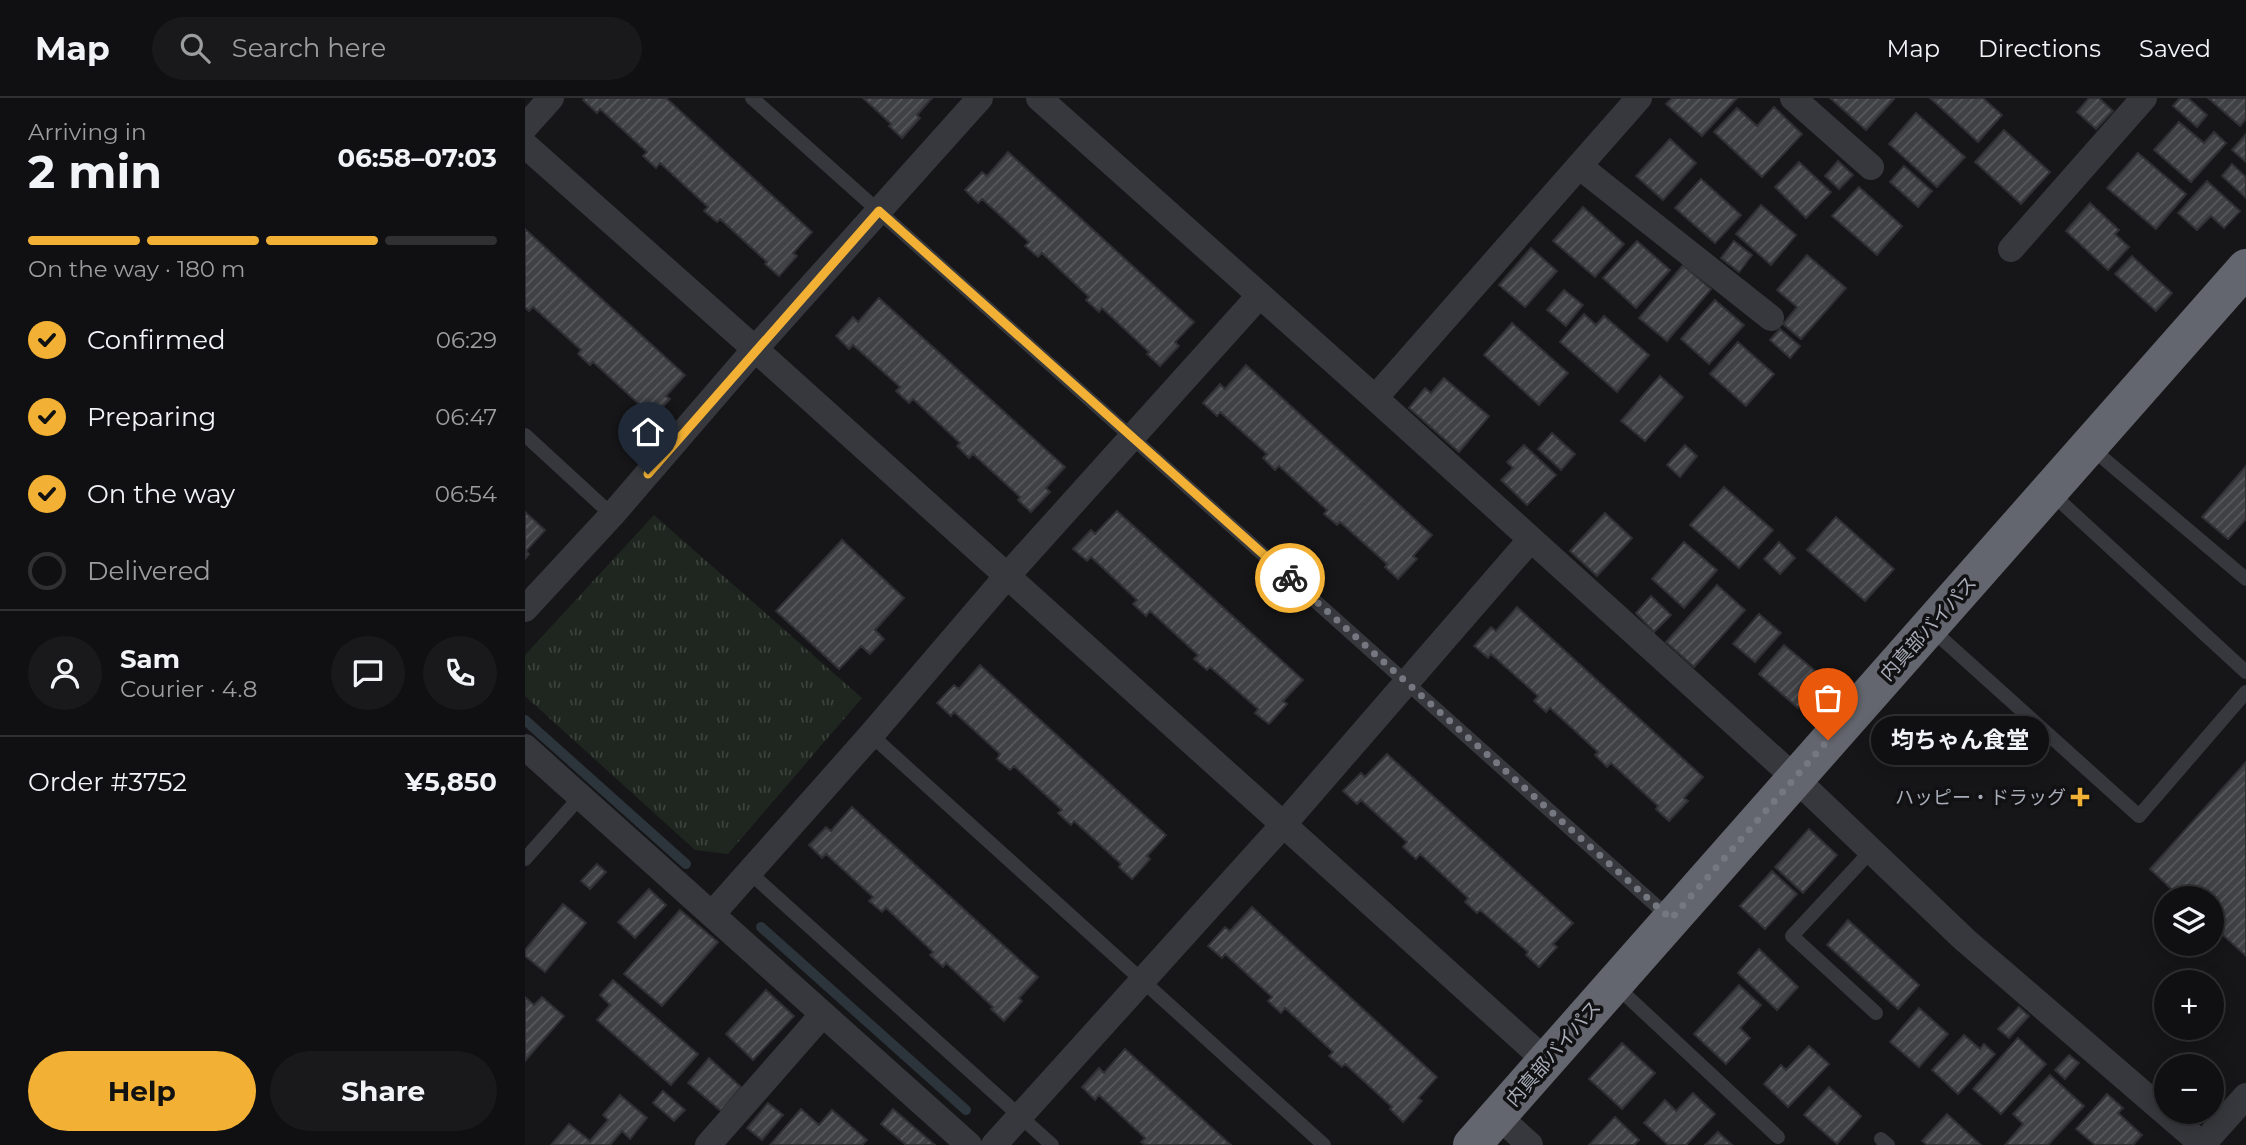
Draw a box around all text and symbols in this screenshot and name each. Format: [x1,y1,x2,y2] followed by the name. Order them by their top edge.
[152,17,642,80] search box
[35,28,110,68] text: Map
[176,29,214,67] icon: search
[232,32,386,64] text: Search here
[1887,34,1940,63] text: Map
[1978,34,2101,63] text: Directions
[2139,34,2211,63] text: Saved
[28,118,147,146] text: Arriving in
[337,142,497,174] text: 06:58–07:03
[28,143,162,200] text: 2 min
[28,255,246,283] text: On the way · 180 m
[28,321,66,359] icon: check
[87,324,226,356] text: Confirmed
[436,326,497,354] text: 06:29
[28,398,66,436] icon: check
[87,401,216,433] text: Preparing
[618,402,678,474] pin
[435,403,497,431] text: 06:47
[629,413,667,451] icon: home
[28,475,66,513] icon: check
[87,478,235,510] text: On the way
[435,480,497,508] text: 06:54
[1255,543,1325,613] courier
[87,555,211,587] text: Delivered
[1271,559,1309,597] icon: bike
[1875,571,1981,685] street label: 内真部バイパス
[28,636,102,710] button: person
[331,636,405,710] button: chat
[423,636,497,710] button: phone
[120,643,180,675] text: Sam
[1798,668,1858,740] pin
[120,675,257,703] text: Courier · 4.8
[1809,679,1847,717] icon: bag
[1870,716,2049,764] callout: 均ちゃん食堂
[1891,726,2029,754] text: 均ちゃん食堂
[28,766,187,798] text: Order #3752
[405,766,497,798] text: ¥5,850
[1895,786,2066,809] place label: ハッピー・ドラッグ
[2072,789,2088,805] marker: ハッピー・ドラッグ
[2154,886,2224,1124] map controls
[2154,886,2224,956] button: layers
[2154,970,2224,1040] button: +
[1501,996,1606,1111] street label: 内真部バイパス
[28,1051,256,1131] button: Help
[270,1051,497,1131] button: Share
[2154,1054,2224,1124] button: −

